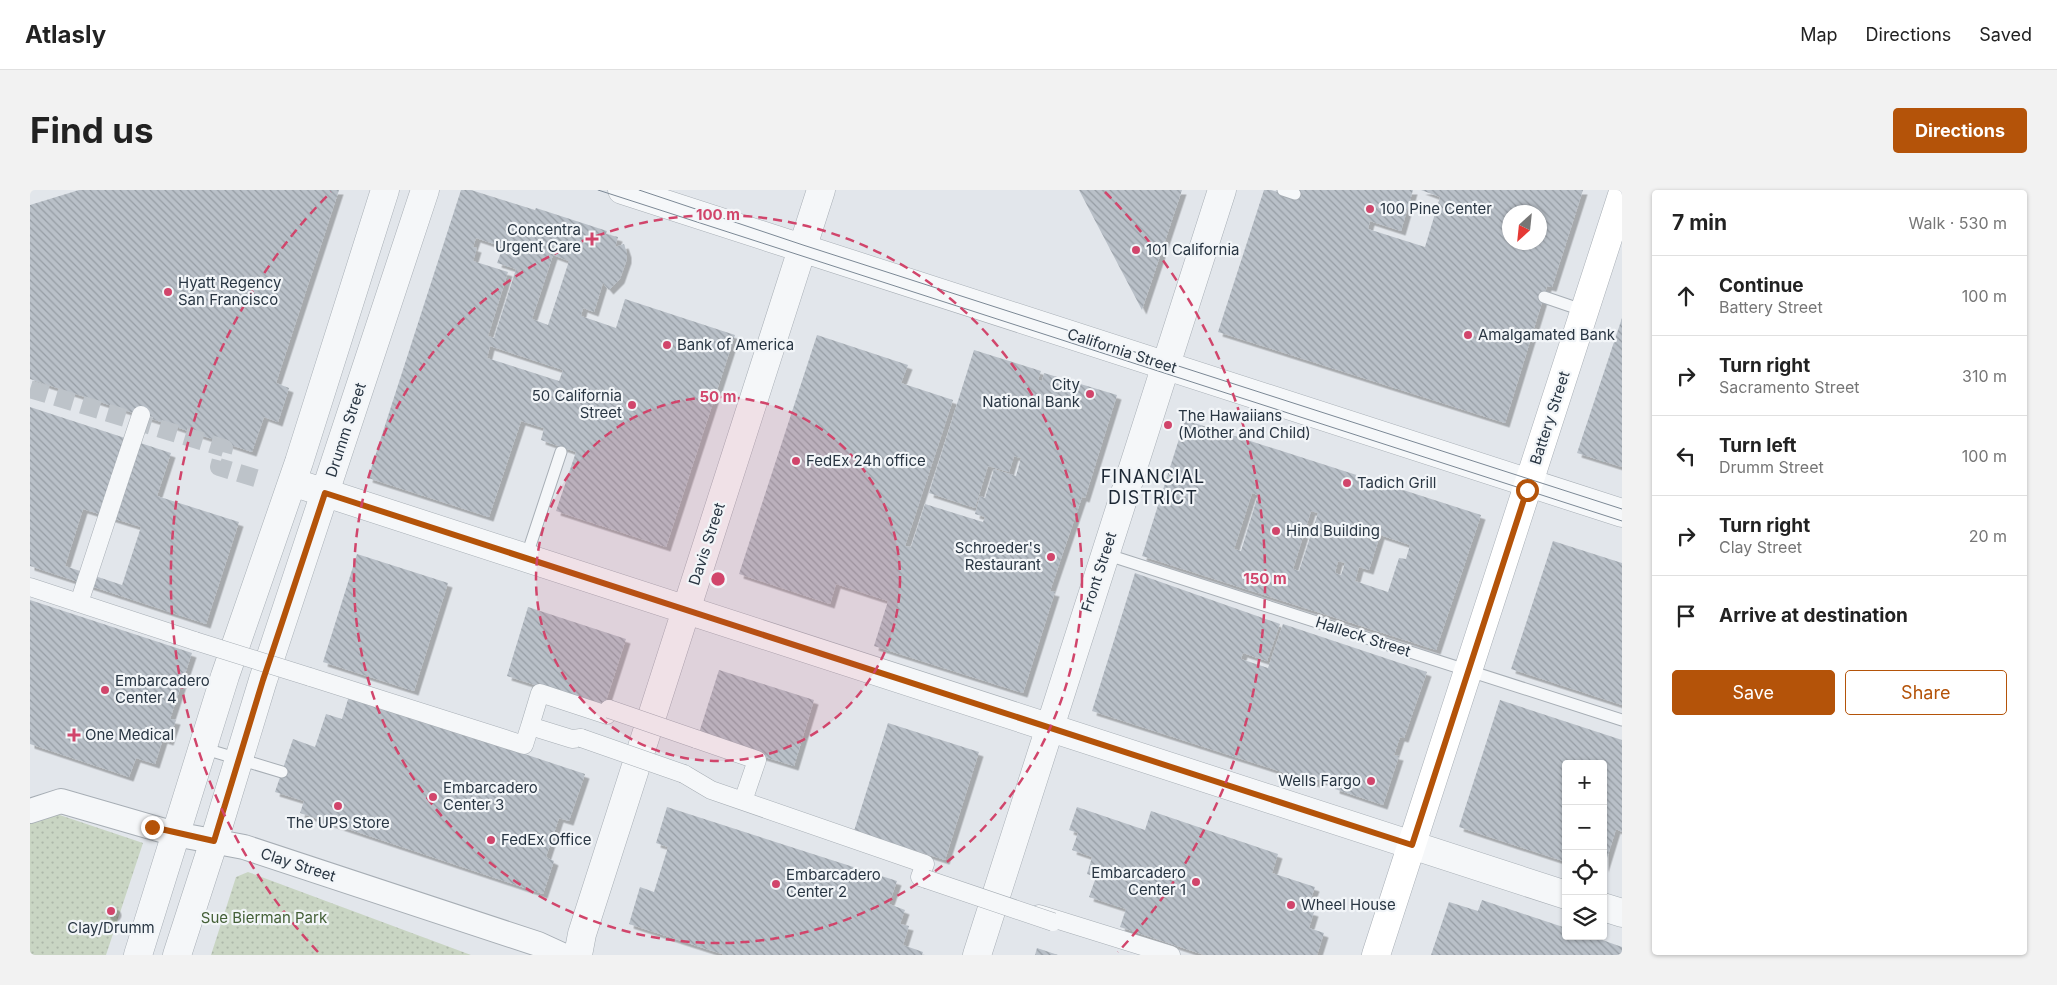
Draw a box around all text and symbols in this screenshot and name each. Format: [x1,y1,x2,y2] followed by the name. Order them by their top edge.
[25,20,106,49] text: Atlasly
[1800,24,1838,45] text: Map
[1866,24,1951,45] text: Directions
[1979,24,2032,45] text: Saved
[1893,108,2027,153] button: Directions
[30,109,154,151] text: Find us
[1380,199,1492,218] place label: 100 Pine Center
[1364,203,1376,215] marker: 100 Pine Center
[696,205,740,224] text: 100 m
[1502,205,1547,250] north arrow
[1672,210,1727,235] text: 7 min
[1909,213,2007,233] text: Walk · 530 m
[495,220,581,256] place label: Concentra Urgent Care
[585,232,599,246] marker: Concentra Urgent Care
[1146,240,1239,259] place label: 101 California
[1130,244,1142,256] marker: 101 California
[178,273,282,309] place label: Hyatt Regency San Francisco
[1719,274,1804,297] text: Continue
[1672,282,1700,310] icon: ahead
[162,286,174,298] marker: Hyatt Regency San Francisco
[1962,286,2007,306] text: 100 m
[1719,297,1823,317] text: Battery Street
[1065,324,1179,377] street label: California Street
[1478,325,1616,344] place label: Amalgamated Bank
[1462,329,1474,341] marker: Amalgamated Bank
[677,335,794,354] place label: Bank of America
[661,339,673,351] marker: Bank of America
[1719,354,1810,377] text: Turn right
[1672,362,1700,390] icon: right
[1962,366,2007,386] text: 310 m
[1525,369,1574,467] street label: Battery Street
[982,375,1081,411] place label: City National Bank
[1719,377,1860,397] text: Sacramento Street
[321,380,370,479] street label: Drumm Street
[532,386,622,422] place label: 50 California Street
[700,387,736,406] text: 50 m
[1084,388,1096,400] marker: City National Bank
[626,399,638,411] marker: 50 California Street
[1178,406,1311,442] place label: The Hawaiians (Mother and Child)
[1162,419,1174,431] marker: The Hawaiians (Mother and Child)
[1719,434,1797,457] text: Turn left
[1672,442,1700,470] icon: left
[1962,446,2007,466] text: 100 m
[806,451,926,470] place label: FedEx 24h office
[790,455,802,467] marker: FedEx 24h office
[1719,457,1824,477] text: Drumm Street
[1101,466,1205,508] district label: FINANCIAL DISTRICT
[1357,473,1436,492] place label: Tadich Grill
[1341,477,1353,489] marker: Tadich Grill
[1516,479,1539,502] route start
[684,500,729,587] street label: Davis Street
[1719,514,1810,537] text: Turn right
[1286,521,1380,540] place label: Hind Building
[1672,522,1700,550] icon: right
[1270,525,1282,537] marker: Hind Building
[1969,526,2007,546] text: 20 m
[1077,529,1120,614] street label: Front Street
[1719,537,1802,557] text: Clay Street
[955,538,1041,574] place label: Schroeder's Restaurant
[1045,551,1057,563] marker: Schroeder's Restaurant
[1243,569,1287,588] text: 150 m
[709,570,727,588] centre of rings
[1672,602,1700,630] icon: arrive
[1719,604,1908,627] text: Arrive at destination
[1313,612,1413,661] street label: Halleck Street
[1672,670,1835,715] button: Save
[1845,670,2007,715] button: Share
[115,671,210,707] place label: Embarcadero Center 4
[99,684,111,696] marker: Embarcadero Center 4
[85,725,174,744] place label: One Medical
[67,728,81,742] marker: One Medical
[1562,760,1607,940] map controls
[1562,760,1607,805] button: +
[1278,771,1361,790] place label: Wells Fargo
[1365,775,1377,787] marker: Wells Fargo
[443,778,538,814] place label: Embarcadero Center 3
[427,791,439,803] marker: Embarcadero Center 3
[332,800,344,812] marker: The UPS Store
[1562,805,1607,850] button: −
[286,813,390,832] place label: The UPS Store
[141,816,164,839] route end
[501,830,592,849] place label: FedEx Office
[485,834,497,846] marker: FedEx Office
[258,843,338,886] street label: Clay Street
[1562,850,1607,895] button: locate
[1091,863,1186,899] place label: Embarcadero Center 1
[786,865,881,901] place label: Embarcadero Center 2
[1190,876,1202,888] marker: Embarcadero Center 1
[770,878,782,890] marker: Embarcadero Center 2
[1301,895,1396,914] place label: Wheel House
[1562,895,1607,940] button: layers
[1285,899,1297,911] marker: Wheel House
[105,905,117,917] marker: Clay/Drumm
[201,908,328,927] park label: Sue Bierman Park
[67,918,155,937] place label: Clay/Drumm

